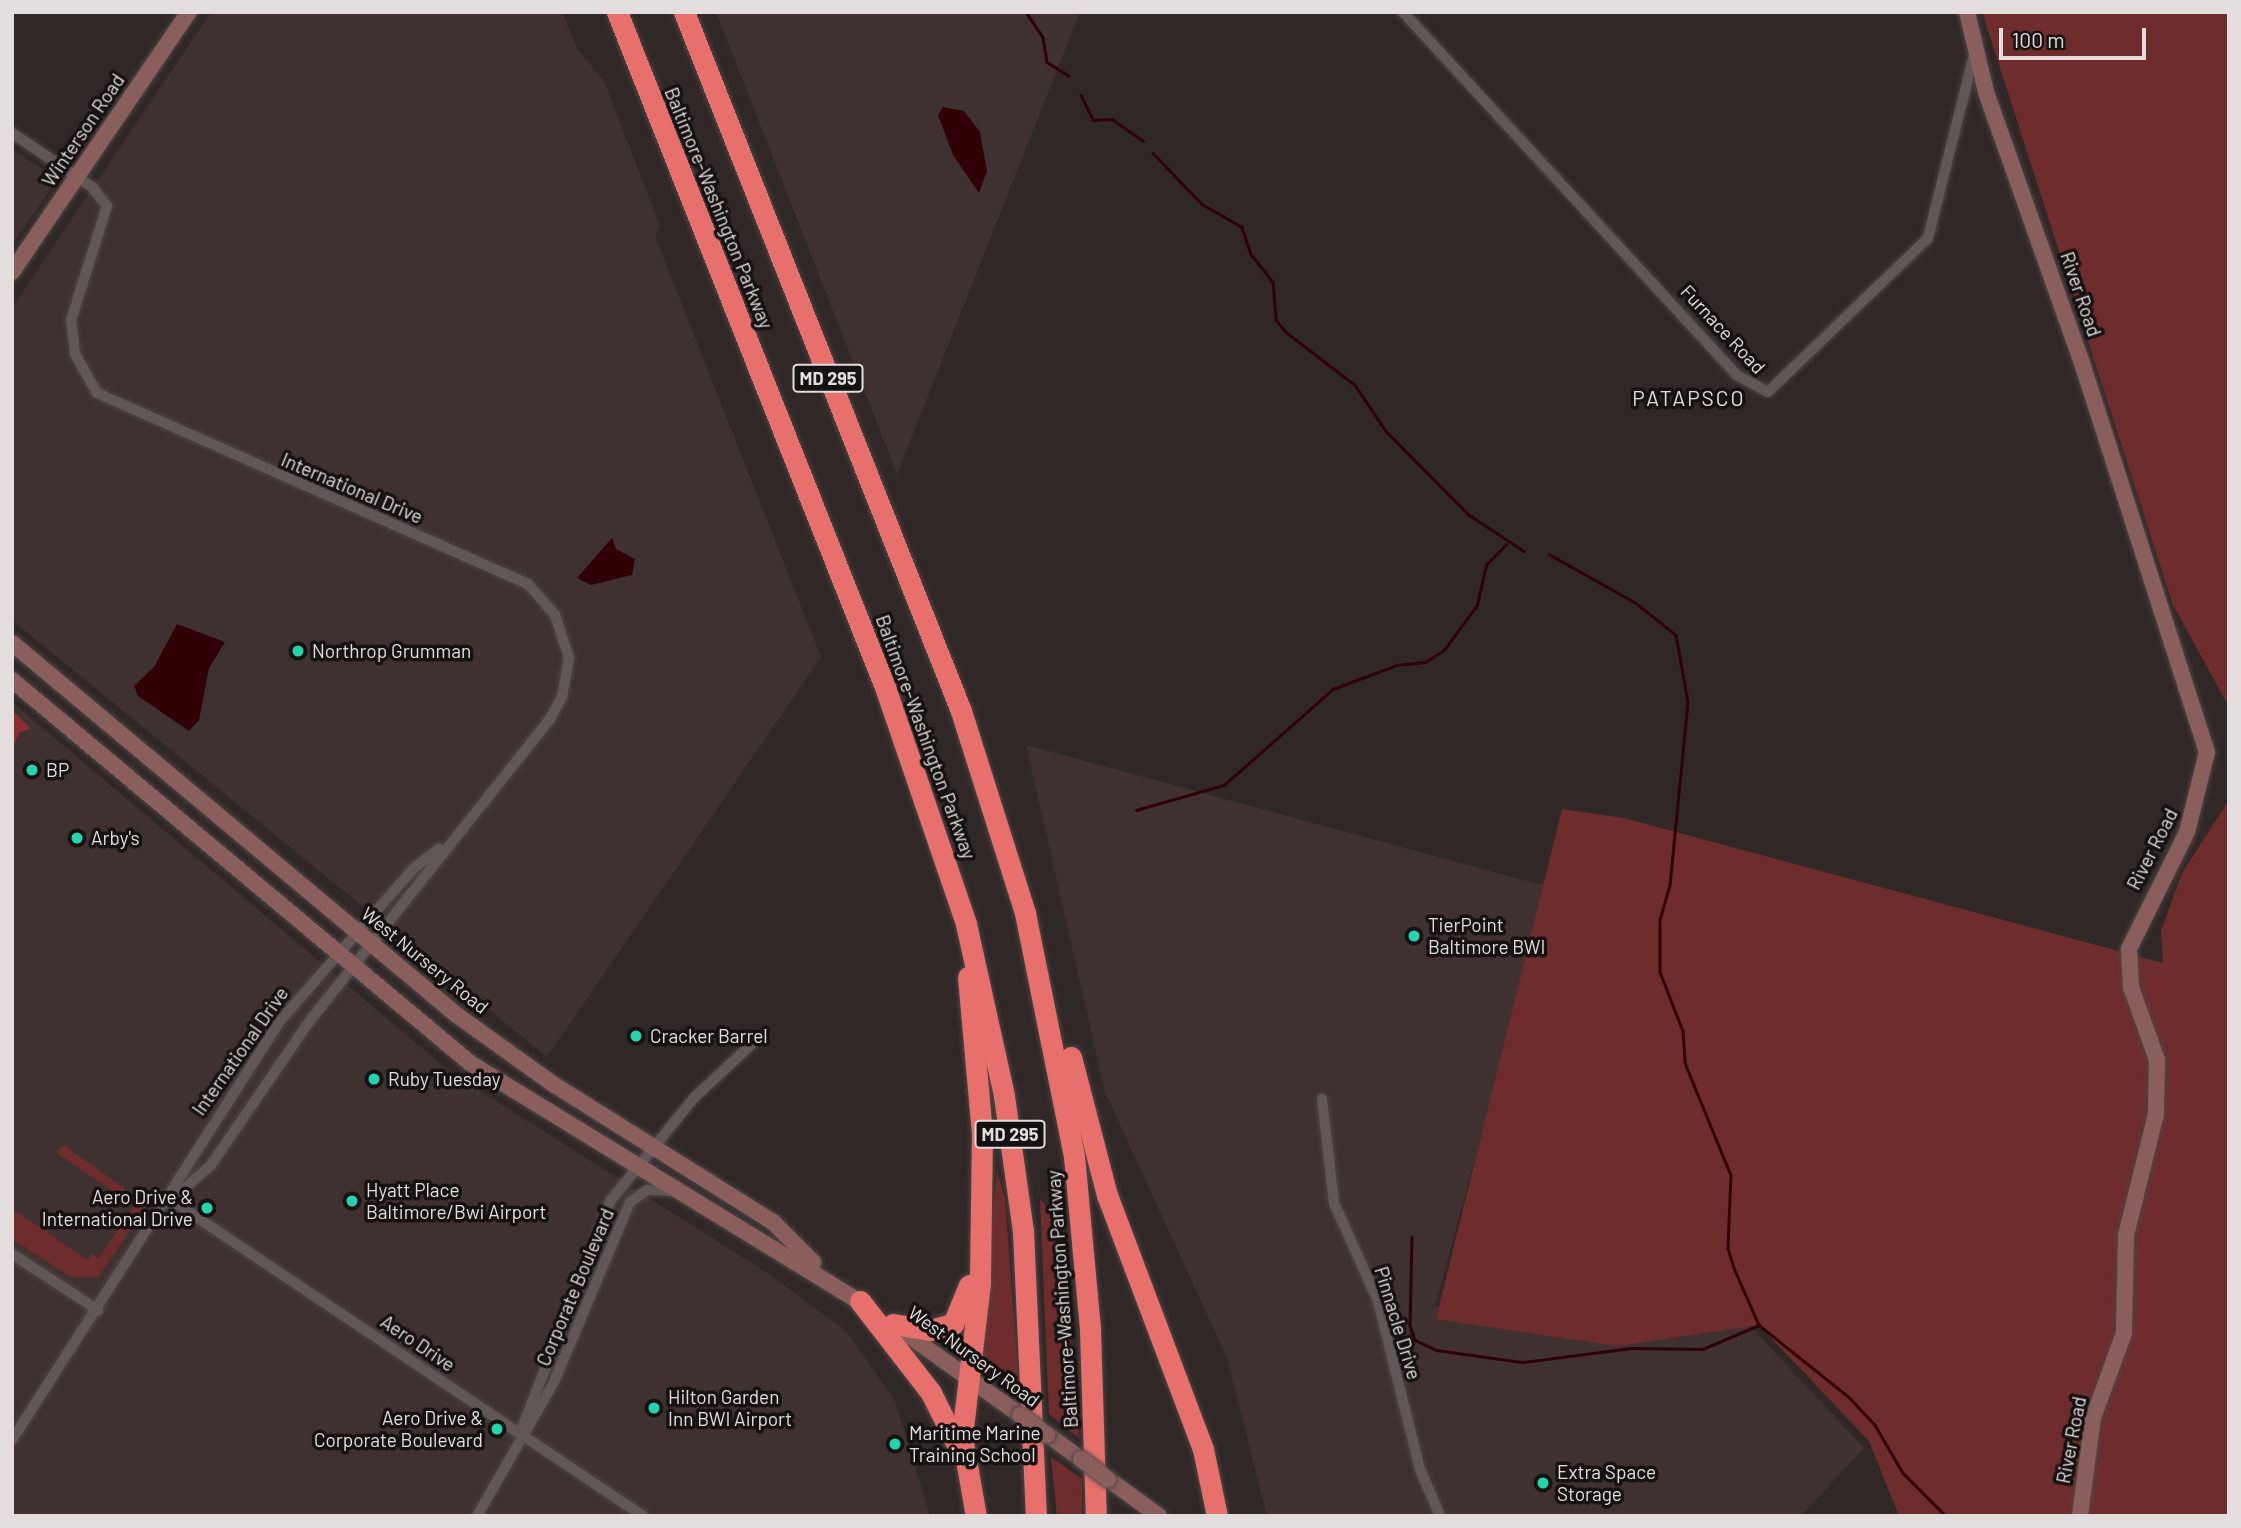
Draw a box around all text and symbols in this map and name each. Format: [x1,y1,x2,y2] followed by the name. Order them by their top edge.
[2003,14,2150,58] scale bar
[2012,27,2065,52] text: 100 m
[37,69,129,191] street label: Winterson Road
[660,84,778,332] street label: Baltimore-Washington Parkway
[2056,249,2106,339] street label: River Road
[1676,280,1770,378] street label: Furnace Road
[791,364,865,392] road number: MD 295
[1633,385,1745,411] district label: PATAPSCO
[278,448,426,528] street label: International Drive
[871,612,981,862] street label: Baltimore-Washington Parkway
[312,640,471,662] place label: Northrop Grumman
[290,643,306,659] marker: Northrop Grumman
[46,759,69,781] place label: BP
[24,762,40,778] marker: BP
[2122,805,2182,893] street label: River Road
[91,827,140,849] place label: Arby's
[69,830,85,846] marker: Arby's
[357,902,493,1018] street label: West Nursery Road
[1428,914,1545,958] place label: TierPoint Baltimore BWI
[1406,928,1422,944] marker: TierPoint Baltimore BWI
[187,983,293,1119] street label: International Drive
[650,1025,768,1047] place label: Cracker Barrel
[628,1028,644,1044] marker: Cracker Barrel
[388,1068,501,1090] place label: Ruby Tuesday
[366,1071,382,1087] marker: Ruby Tuesday
[973,1120,1047,1148] road number: MD 295
[1042,1169,1082,1429] street label: Baltimore-Washington Parkway
[366,1179,546,1223] place label: Hyatt Place Baltimore/Bwi Airport
[42,1186,193,1230] place label: Aero Drive & International Drive
[344,1193,360,1209] marker: Hyatt Place Baltimore/Bwi Airport
[199,1200,215,1216] marker: Aero Drive & International Drive
[531,1205,619,1369] street label: Corporate Boulevard
[1370,1264,1426,1382] street label: Pinnacle Drive
[904,1301,1044,1411] street label: West Nursery Road
[377,1310,459,1376] street label: Aero Drive
[668,1386,792,1430] place label: Hilton Garden Inn BWI Airport
[2051,1395,2091,1485] street label: River Road
[646,1400,662,1416] marker: Hilton Garden Inn BWI Airport
[314,1407,483,1451] place label: Aero Drive & Corporate Boulevard
[489,1421,505,1437] marker: Aero Drive & Corporate Boulevard
[909,1422,1041,1466] place label: Maritime Marine Training School
[887,1436,903,1452] marker: Maritime Marine Training School
[1557,1461,1656,1505] place label: Extra Space Storage
[1535,1475,1551,1491] marker: Extra Space Storage

